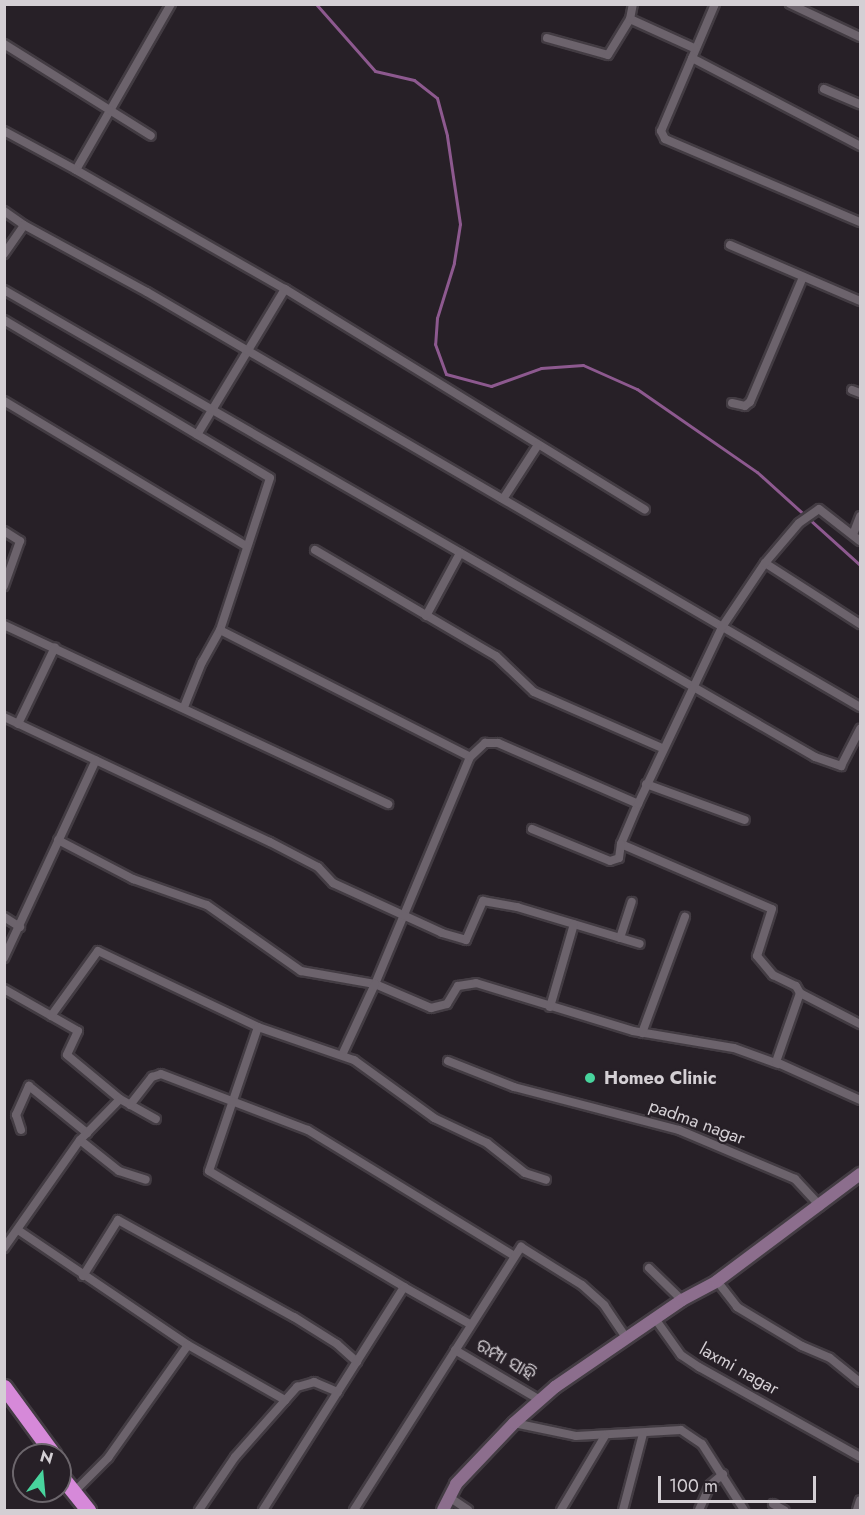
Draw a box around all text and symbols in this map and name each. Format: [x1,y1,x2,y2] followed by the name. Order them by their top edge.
[604,1067,717,1089] place label: Homeo Clinic
[581,1069,599,1087] marker: Homeo Clinic
[646,1095,748,1149] street label: padma nagar
[472,1334,540,1386] street label: ରମ୍ପା ସାହି
[695,1338,783,1400] street label: laxmi nagar
[12,1443,72,1503] north arrow
[37,1444,56,1470] text: N
[661,1464,818,1502] scale bar
[669,1473,718,1499] text: 100 m

